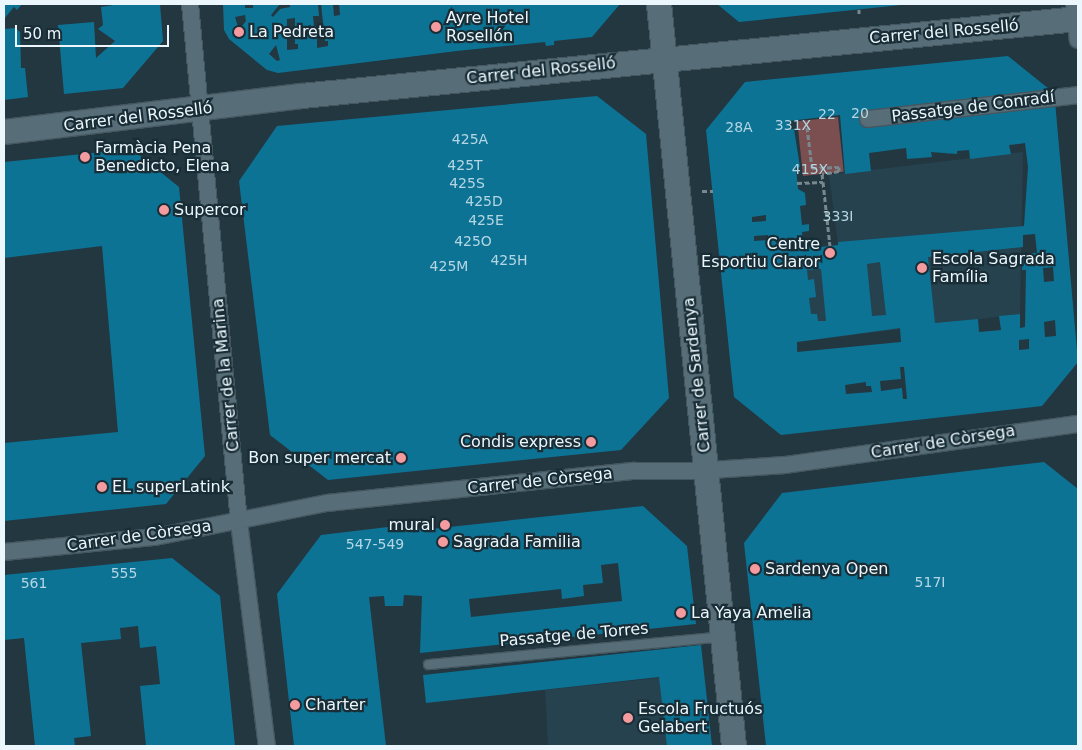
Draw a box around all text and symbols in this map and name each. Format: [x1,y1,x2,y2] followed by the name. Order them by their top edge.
[446,8,529,46] place label: Ayre Hotel Rosellón
[18,15,171,47] scale bar
[868,16,1020,48] street label: Carrer del Rosselló
[430,21,442,33] marker: Ayre Hotel Rosellón
[249,22,334,42] place label: La Pedreta
[23,25,61,43] text: 50 m
[233,26,245,38] marker: La Pedreta
[465,54,617,88] street label: Carrer del Rosselló
[891,87,1055,127] street label: Passatge de Conradí
[62,98,214,136] street label: Carrer del Rosselló
[851,105,869,121] house number: 20
[818,106,836,122] house number: 22
[775,117,811,133] house number: 331X
[725,119,753,135] house number: 28A
[452,131,488,147] house number: 425A
[95,138,230,176] place label: Farmàcia Pena Benedicto, Elena
[79,151,91,163] marker: Farmàcia Pena Benedicto, Elena
[447,157,483,173] house number: 425T
[792,161,828,177] house number: 415X
[449,175,485,191] house number: 425S
[465,193,503,209] house number: 425D
[174,200,246,220] place label: Supercor
[158,204,170,216] marker: Supercor
[823,208,853,224] house number: 333I
[468,212,504,228] house number: 425E
[454,233,492,249] house number: 425O
[701,234,820,272] place label: Centre Esportiu Claror
[824,247,836,259] marker: Centre Esportiu Claror
[932,249,1055,287] place label: Escola Sagrada Família
[490,252,528,268] house number: 425H
[430,258,468,274] house number: 425M
[916,262,928,274] marker: Escola Sagrada Família
[208,297,244,453] street label: Carrer de la Marina
[679,297,715,453] street label: Carrer de Sardenya
[870,421,1016,463] street label: Carrer de Còrsega
[460,432,581,452] place label: Condis express
[585,436,597,448] marker: Condis express
[248,448,391,468] place label: Bon super mercat
[395,452,407,464] marker: Bon super mercat
[467,464,613,498] street label: Carrer de Còrsega
[112,477,230,497] place label: EL superLatink
[96,481,108,493] marker: EL superLatink
[388,515,435,535] place label: mural
[65,516,213,556] street label: Carrer de Còrsega
[439,519,451,531] marker: mural
[453,532,581,552] place label: Sagrada Familia
[346,536,404,552] house number: 547-549
[437,536,449,548] marker: Sagrada Familia
[765,559,888,579] place label: Sardenya Open
[749,563,761,575] marker: Sardenya Open
[111,565,137,581] house number: 555
[915,574,945,590] house number: 517I
[21,575,47,591] house number: 561
[691,603,812,623] place label: La Yaya Amelia
[675,607,687,619] marker: La Yaya Amelia
[499,619,649,651] street label: Passatge de Torres
[305,695,365,715] place label: Charter
[289,699,301,711] marker: Charter
[638,699,762,737] place label: Escola Fructuós Gelabert
[622,712,634,724] marker: Escola Fructuós Gelabert

